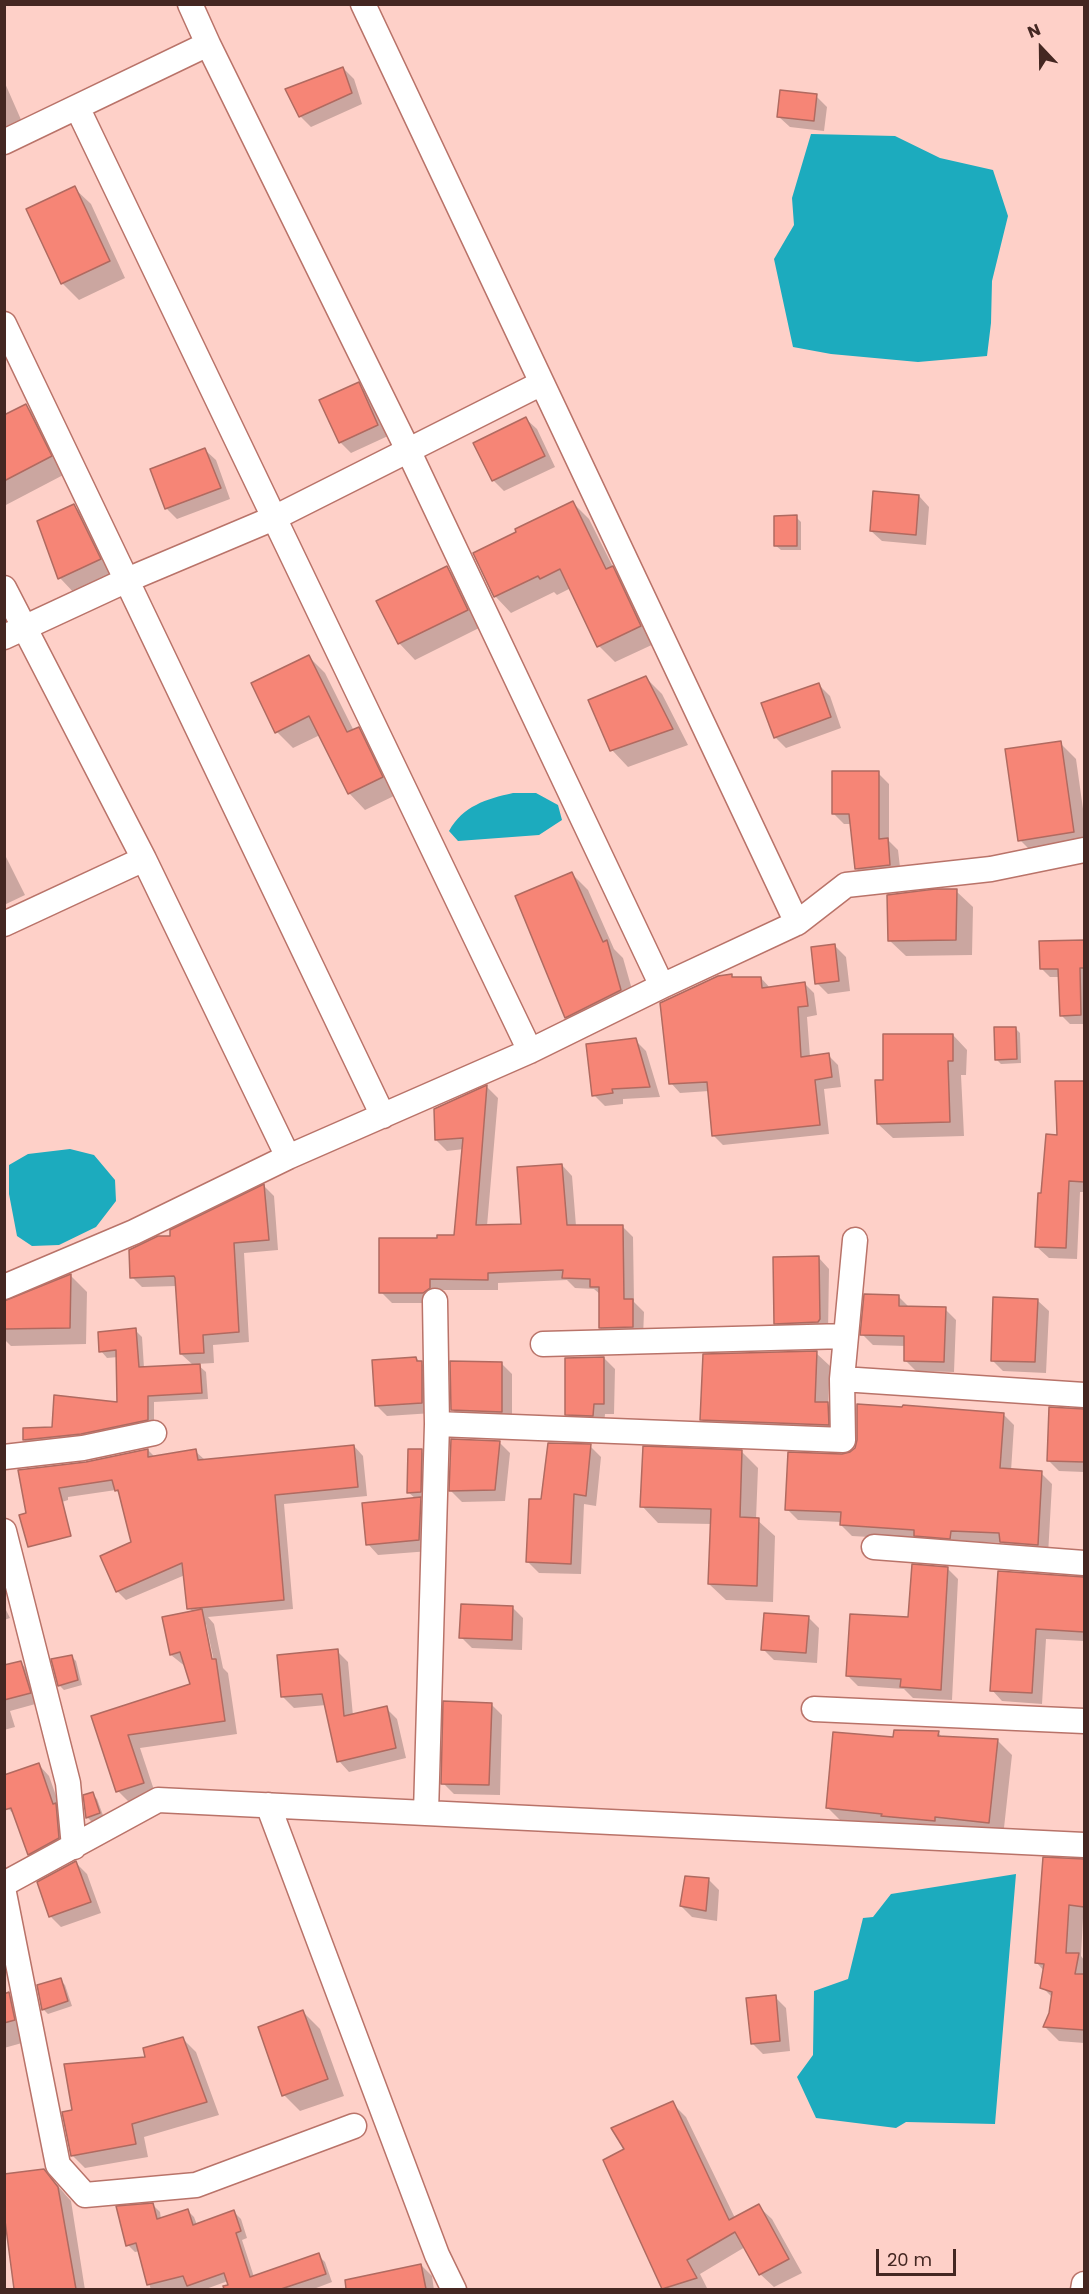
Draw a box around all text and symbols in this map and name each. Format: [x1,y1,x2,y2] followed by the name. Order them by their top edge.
[1011,18,1071,78] north arrow
[1024,18,1044,44] text: N
[879,2237,958,2275] scale bar
[887,2247,932,2272] text: 20 m

